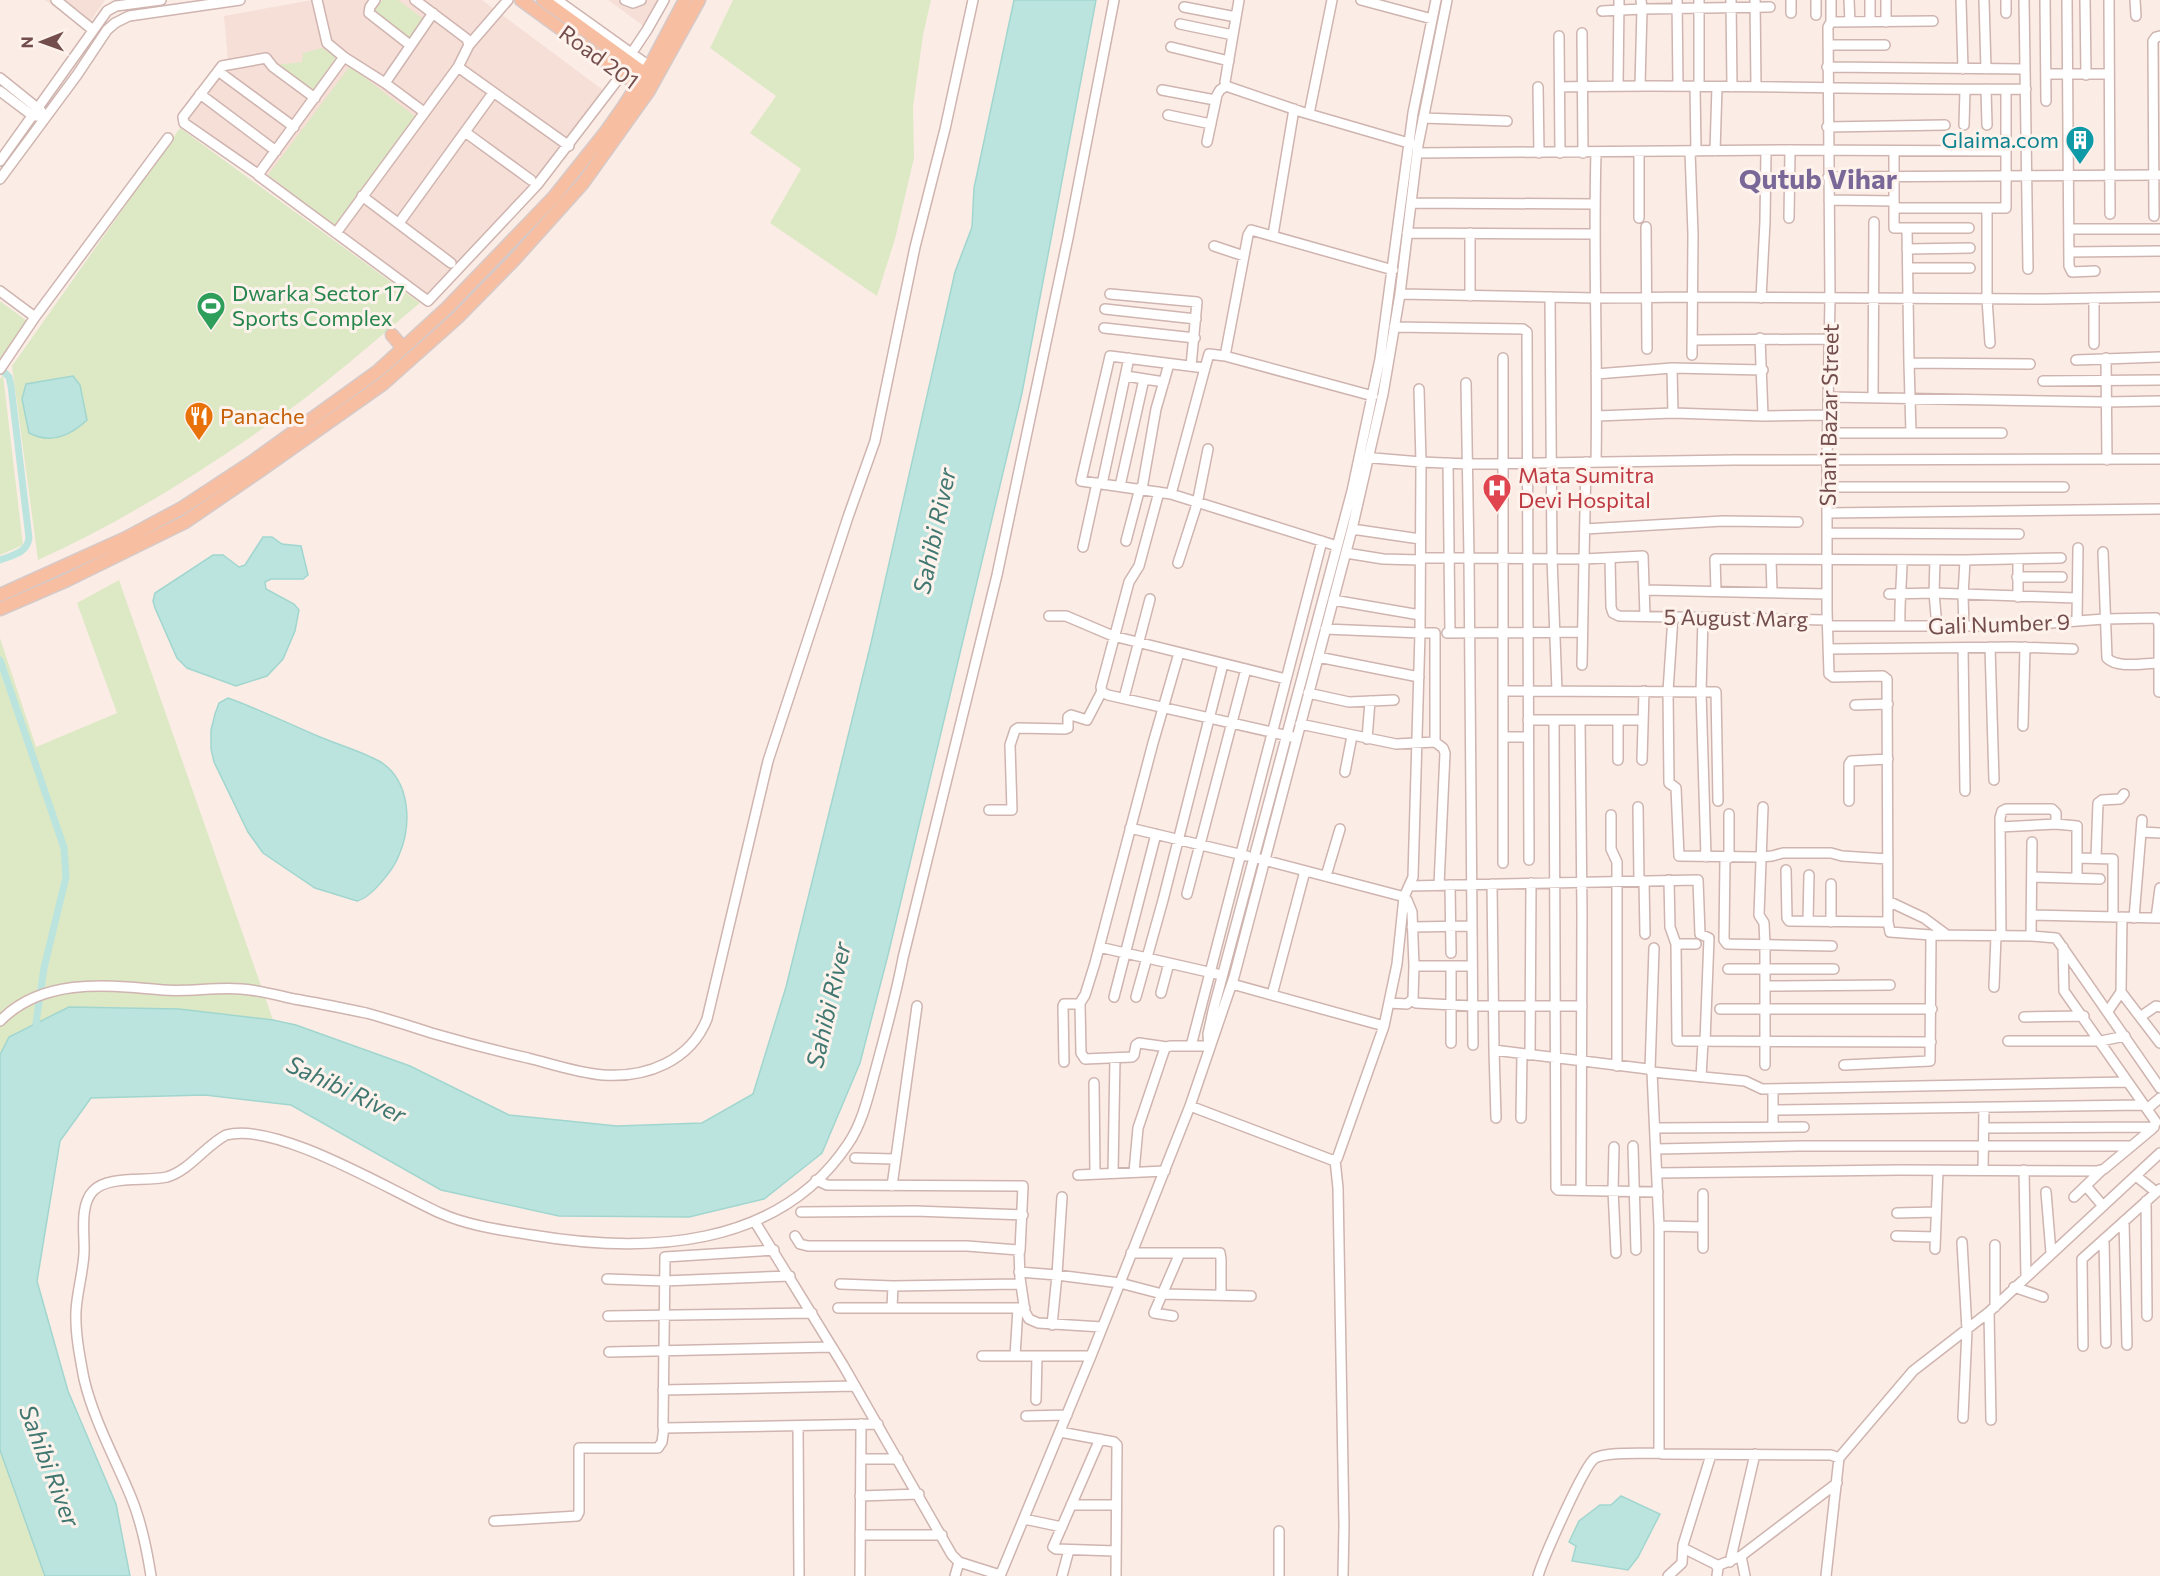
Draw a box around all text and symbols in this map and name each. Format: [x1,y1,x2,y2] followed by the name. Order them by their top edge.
[12,12,72,72] north arrow
[554,19,644,94] street label: Road 201
[17,36,36,48] text: N
[2064,124,2096,166] building icon: Glaima.com
[1942,126,2059,153] place label: Glaima.com
[1739,161,1898,195] district label: Qutub Vihar
[232,279,405,331] place label: Dwarka Sector 17 Sports Complex
[195,290,227,332] sports icon: Dwarka Sector 17 Sports Complex
[1813,323,1844,507] street label: Shani Bazar Street
[183,400,215,442] restaurant icon: Panache
[220,402,305,429] place label: Panache
[1518,461,1654,513] place label: Mata Sumitra Devi Hospital
[906,464,961,596] water label: Sahibi River
[1481,472,1513,514] hospital icon: Mata Sumitra Devi Hospital
[1664,603,1809,632] street label: 5 August Marg
[1927,608,2070,639] street label: Gali Number 9
[799,938,856,1070] water label: Sahibi River
[282,1048,412,1129] water label: Sahibi River
[14,1400,87,1532] water label: Sahibi River

